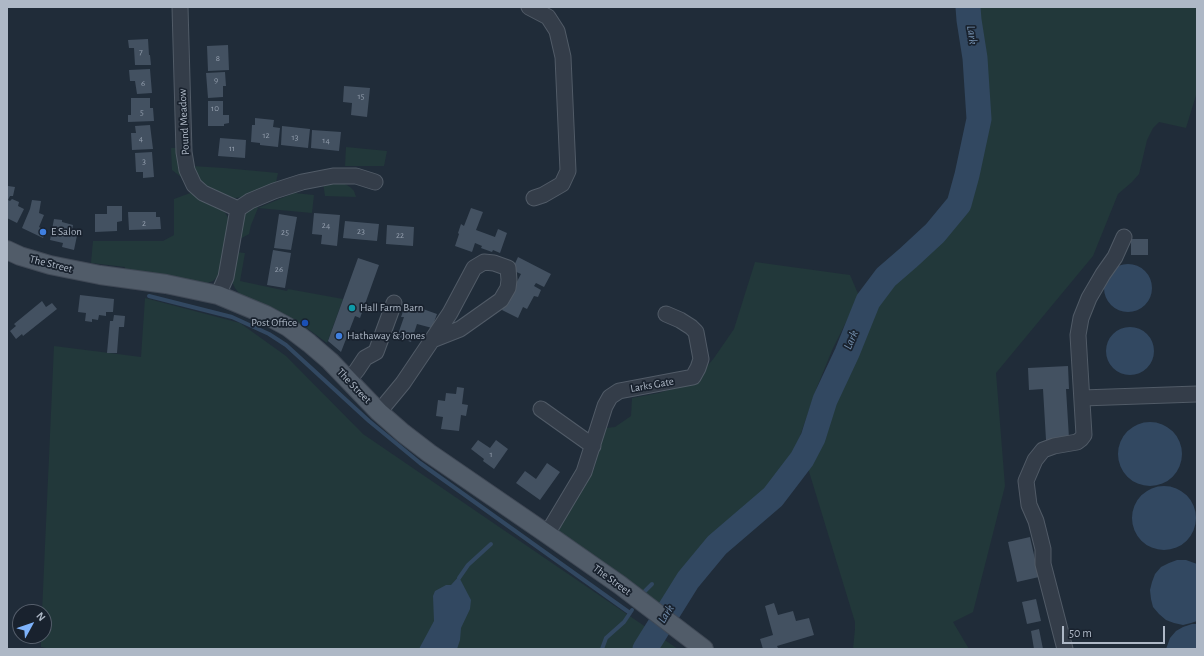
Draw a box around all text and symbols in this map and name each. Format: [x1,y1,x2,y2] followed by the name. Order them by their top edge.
[964,24,980,46] water label: Lark
[139,47,143,57] house number: 7
[216,53,220,63] house number: 8
[214,75,218,85] house number: 9
[141,78,145,88] house number: 6
[176,89,192,155] street label: Pound Meadow
[358,91,364,101] house number: 15
[211,103,219,113] house number: 10
[140,107,144,117] house number: 5
[262,130,270,140] house number: 12
[292,132,298,142] house number: 13
[139,133,143,143] house number: 4
[322,135,330,145] house number: 14
[229,143,235,153] house number: 11
[142,156,146,166] house number: 3
[142,218,146,228] house number: 2
[322,220,330,230] house number: 24
[51,225,82,239] place label: E Salon
[357,226,365,236] house number: 23
[38,227,48,237] marker: E Salon
[281,227,289,237] house number: 25
[396,230,404,240] house number: 22
[28,252,74,276] street label: The Street
[275,264,283,274] house number: 26
[360,301,423,315] place label: Hall Farm Barn
[347,303,357,313] marker: Hall Farm Barn
[251,316,297,330] place label: Post Office
[300,318,310,328] marker: Post Office
[841,328,861,352] water label: Lark
[347,329,425,343] place label: Hathaway & Jones
[334,331,344,341] marker: Hathaway & Jones
[334,366,374,406] street label: The Street
[629,375,675,395] street label: Larks Gate
[489,449,493,459] house number: 1
[590,562,634,598] street label: The Street
[655,602,677,626] water label: Lark
[12,604,52,644] north arrow
[34,610,47,623] text: N
[1064,618,1167,644] scale bar
[1069,627,1092,639] text: 50 m

